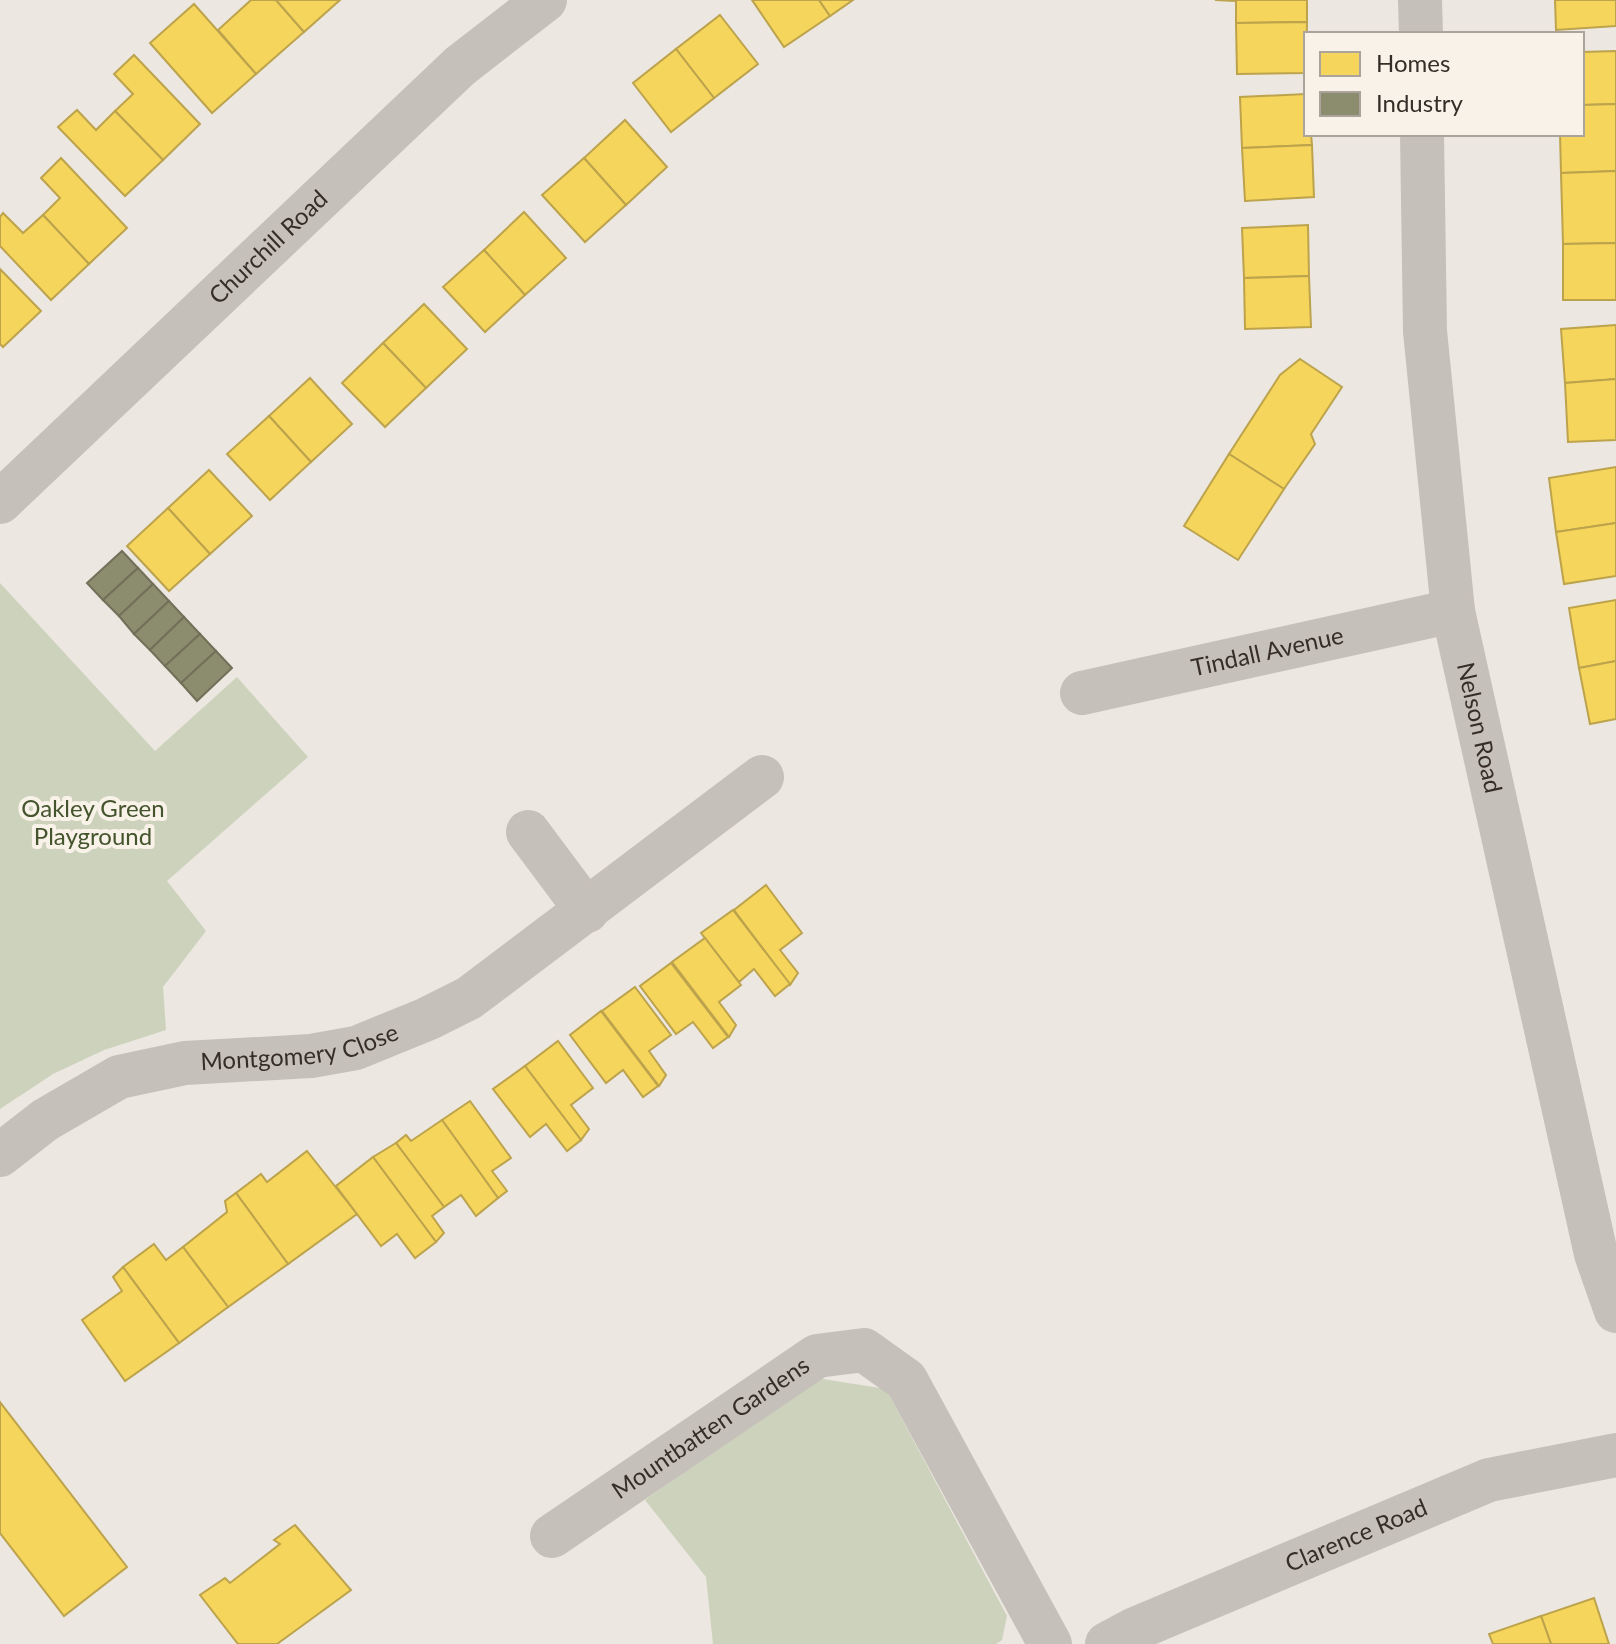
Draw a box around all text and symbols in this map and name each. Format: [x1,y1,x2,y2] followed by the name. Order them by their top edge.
[1304,32,1584,136] legend
[1376,48,1450,77] text: Homes
[1376,88,1463,117] text: Industry
[202,183,333,309] street label: Churchill Road
[1188,620,1346,681] street label: Tindall Avenue
[1452,659,1509,796] street label: Nelson Road
[21,793,165,850] park label: Oakley Green Playground
[200,1016,402,1075] street label: Montgomery Close
[606,1350,814,1504] street label: Mountbatten Gardens
[1280,1492,1431,1577] street label: Clarence Road

